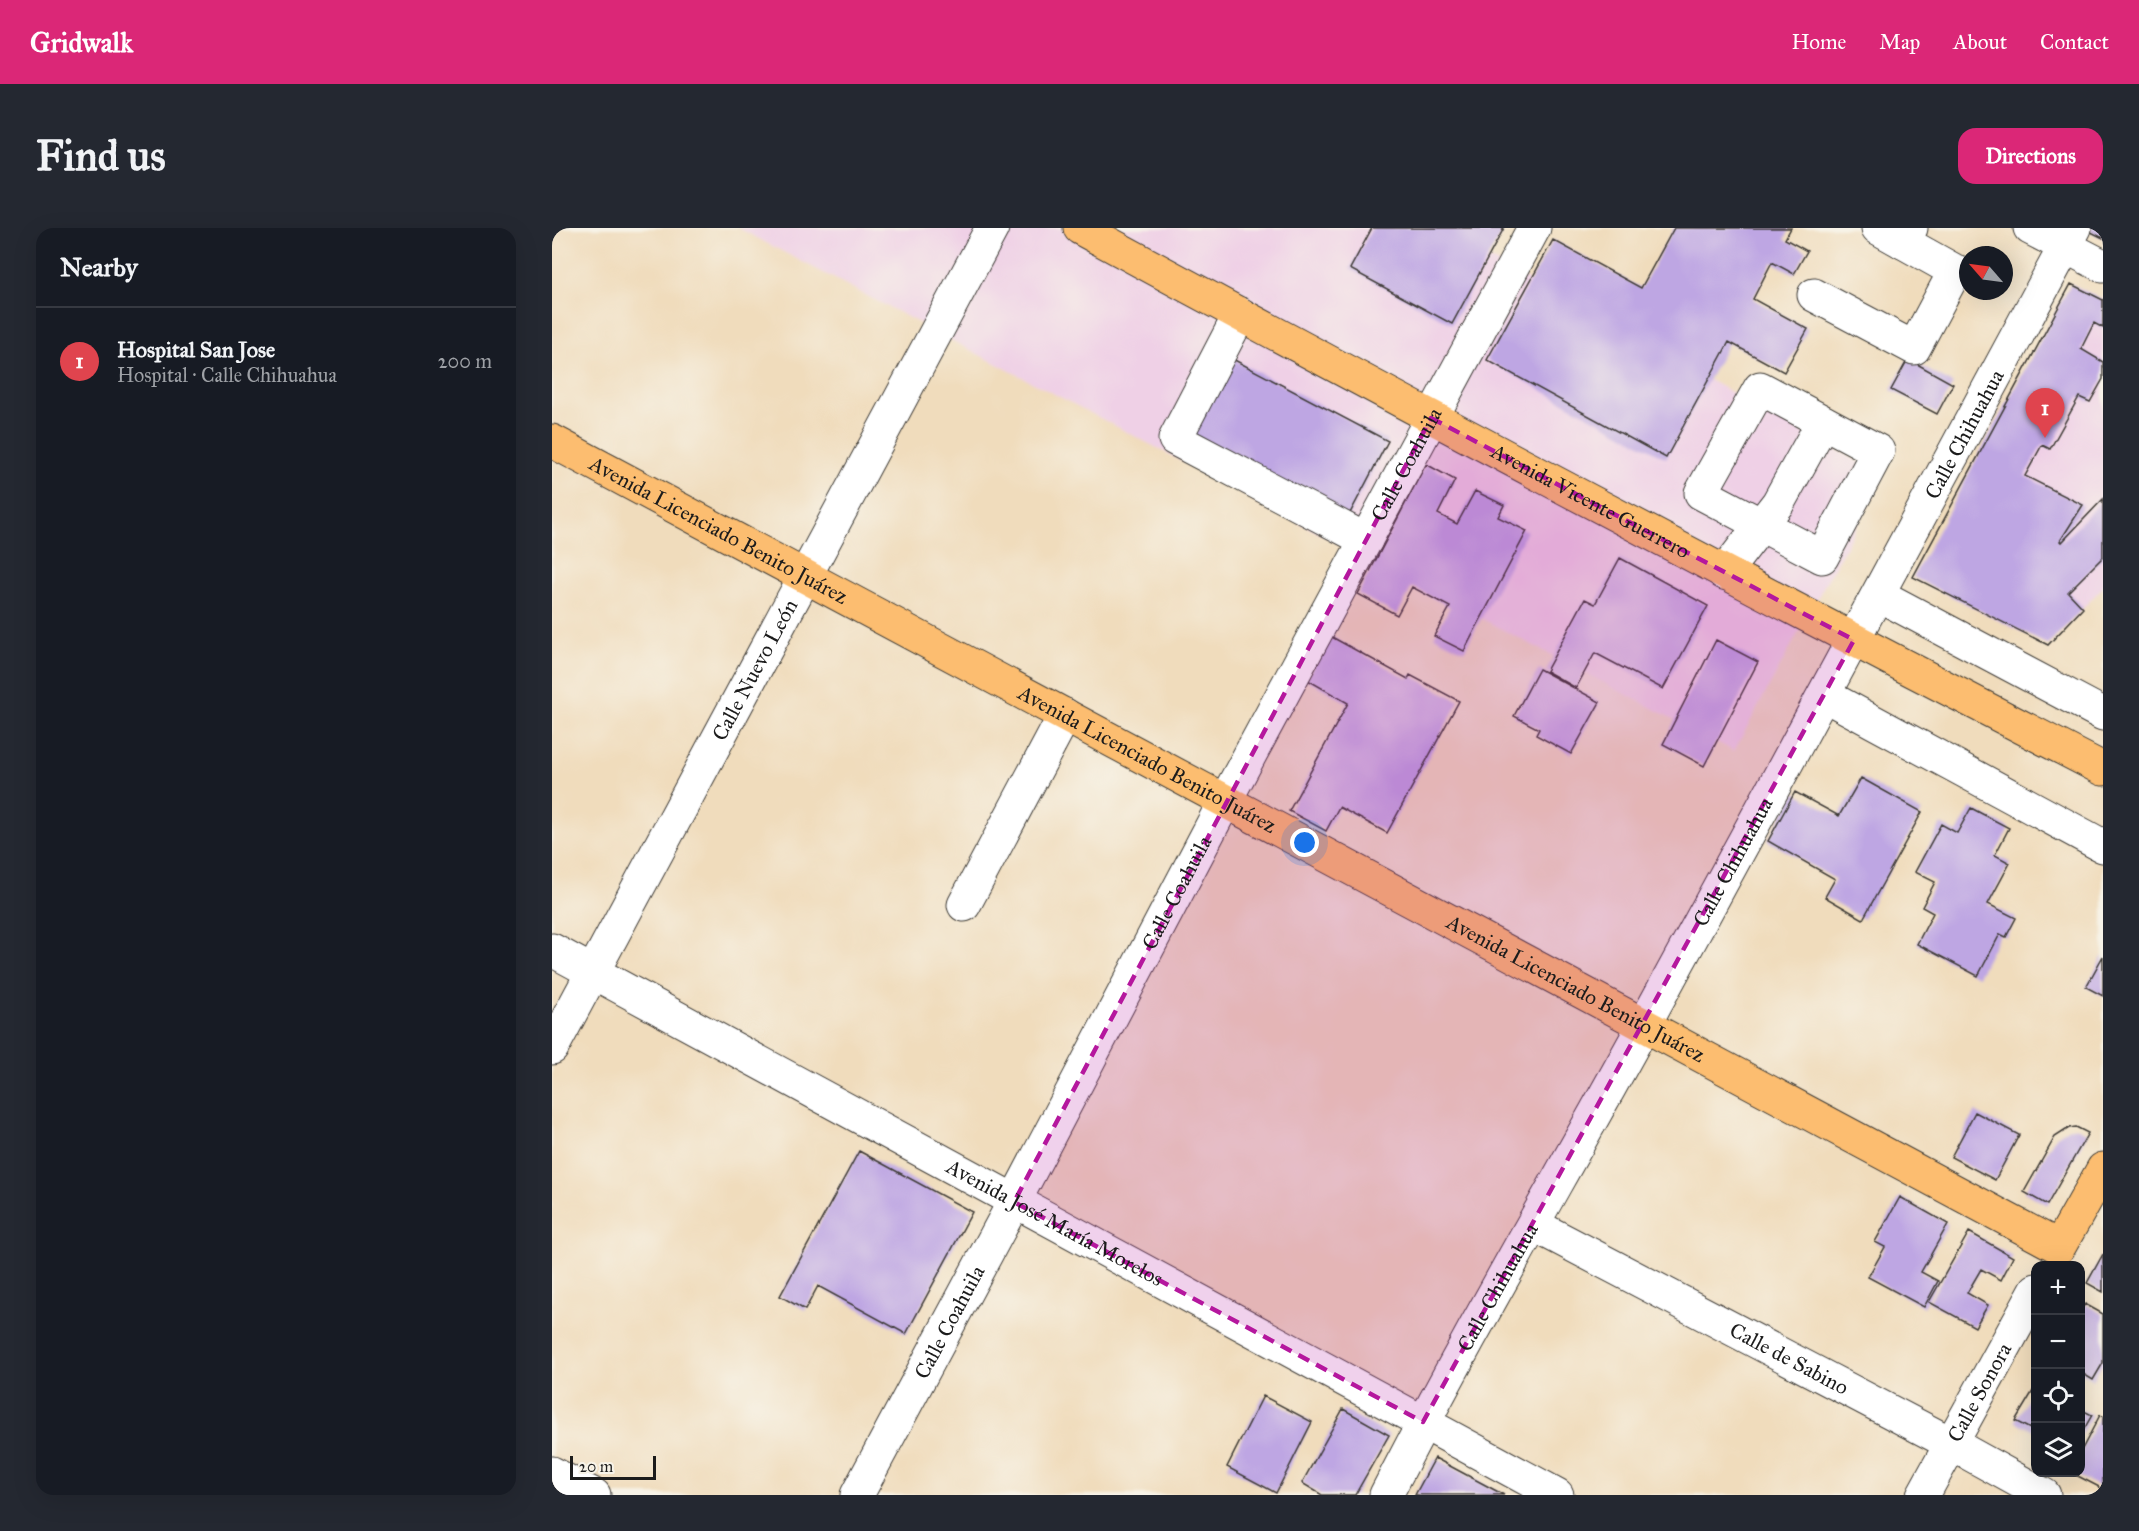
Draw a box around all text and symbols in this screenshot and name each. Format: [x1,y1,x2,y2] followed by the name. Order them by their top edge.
[30,25,133,60] text: Gridwalk
[1791,29,1846,55] text: Home
[1879,29,1920,55] text: Map
[1953,29,2007,55] text: About
[2040,29,2109,55] text: Contact
[1958,128,2103,184] button: Directions
[36,130,166,182] text: Find us
[1959,246,2013,300] north arrow
[60,251,138,283] text: Nearby
[117,336,275,363] text: Hospital San Jose
[76,349,83,373] text: 1
[438,349,492,373] text: 200 m
[117,363,337,387] text: Hospital · Calle Chihuahua
[1919,365,2010,503] street label: Calle Chihuahua
[2026,388,2064,438] pin: 1
[1365,403,1448,525] street label: Calle Coahuila
[1486,438,1694,564] street label: Avenida Vicente Guerrero
[584,450,853,610] street label: Avenida Licenciado Benito Juárez
[706,595,803,745] street label: Calle Nuevo León
[1013,679,1281,839] street label: Avenida Licenciado Benito Juárez
[1687,793,1779,931] street label: Calle Chihuahua
[1290,828,1319,857] your location
[1136,831,1217,954] street label: Calle Coahuila
[1441,908,1710,1068] street label: Avenida Licenciado Benito Juárez
[941,1153,1168,1292] street label: Avenida José María Morelos
[1452,1218,1544,1356] street label: Calle Chihuahua
[909,1261,991,1383] street label: Calle Coahuila
[2031,1261,2085,1477] map controls
[2031,1261,2085,1315] button: +
[2031,1315,2085,1369] button: −
[1725,1317,1853,1401] street label: Calle de Sabino
[1942,1338,2017,1447] street label: Calle Sonora
[2031,1369,2085,1423] button: locate
[2031,1423,2085,1477] button: layers
[570,1453,656,1480] scale bar
[579,1457,613,1476] text: 20 m

